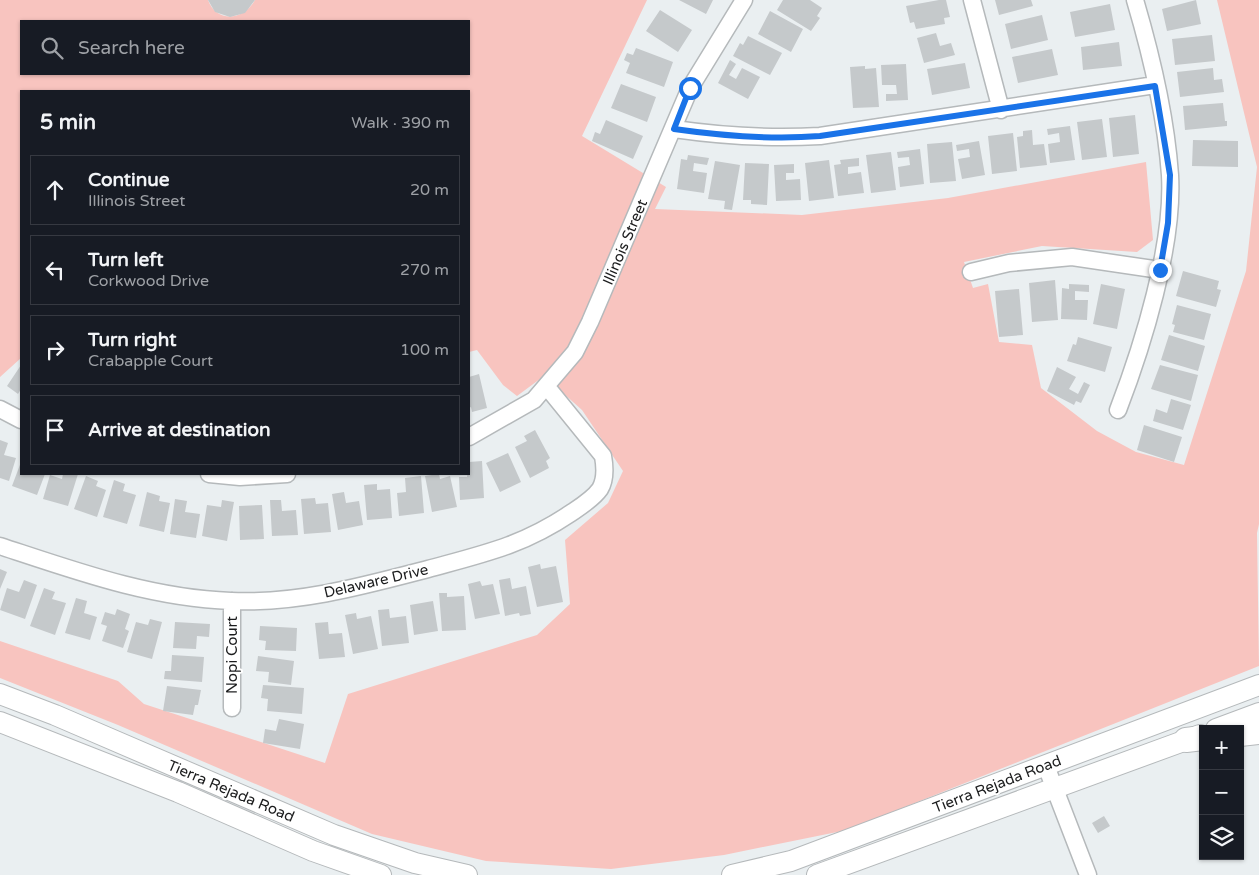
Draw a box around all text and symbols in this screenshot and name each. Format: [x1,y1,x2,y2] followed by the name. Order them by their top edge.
[20,20,470,75] search box
[38,34,66,62] icon: search
[78,37,185,59] text: Search here
[679,77,702,100] route start
[40,110,96,135] text: 5 min
[351,113,450,133] text: Walk · 390 m
[88,169,170,191] text: Continue
[41,176,69,204] icon: ahead
[410,180,449,200] text: 20 m
[88,191,185,211] text: Illinois Street
[599,196,651,288] street label: Illinois Street
[88,249,164,271] text: Turn left
[41,256,69,284] icon: left
[1149,259,1172,282] route end
[400,260,449,280] text: 270 m
[88,271,209,291] text: Corkwood Drive
[88,329,176,351] text: Turn right
[41,336,69,364] icon: right
[400,340,449,360] text: 100 m
[88,351,213,371] text: Crabapple Court
[41,416,69,444] icon: arrive
[88,419,271,441] text: Arrive at destination
[322,560,430,602] street label: Delaware Drive
[223,616,241,694] street label: Nopi Court
[1199,725,1244,860] map controls
[1199,725,1244,770] button: +
[930,751,1064,817] street label: Tierra Rejada Road
[165,756,297,826] street label: Tierra Rejada Road
[1199,770,1244,815] button: −
[1199,815,1244,860] button: layers

